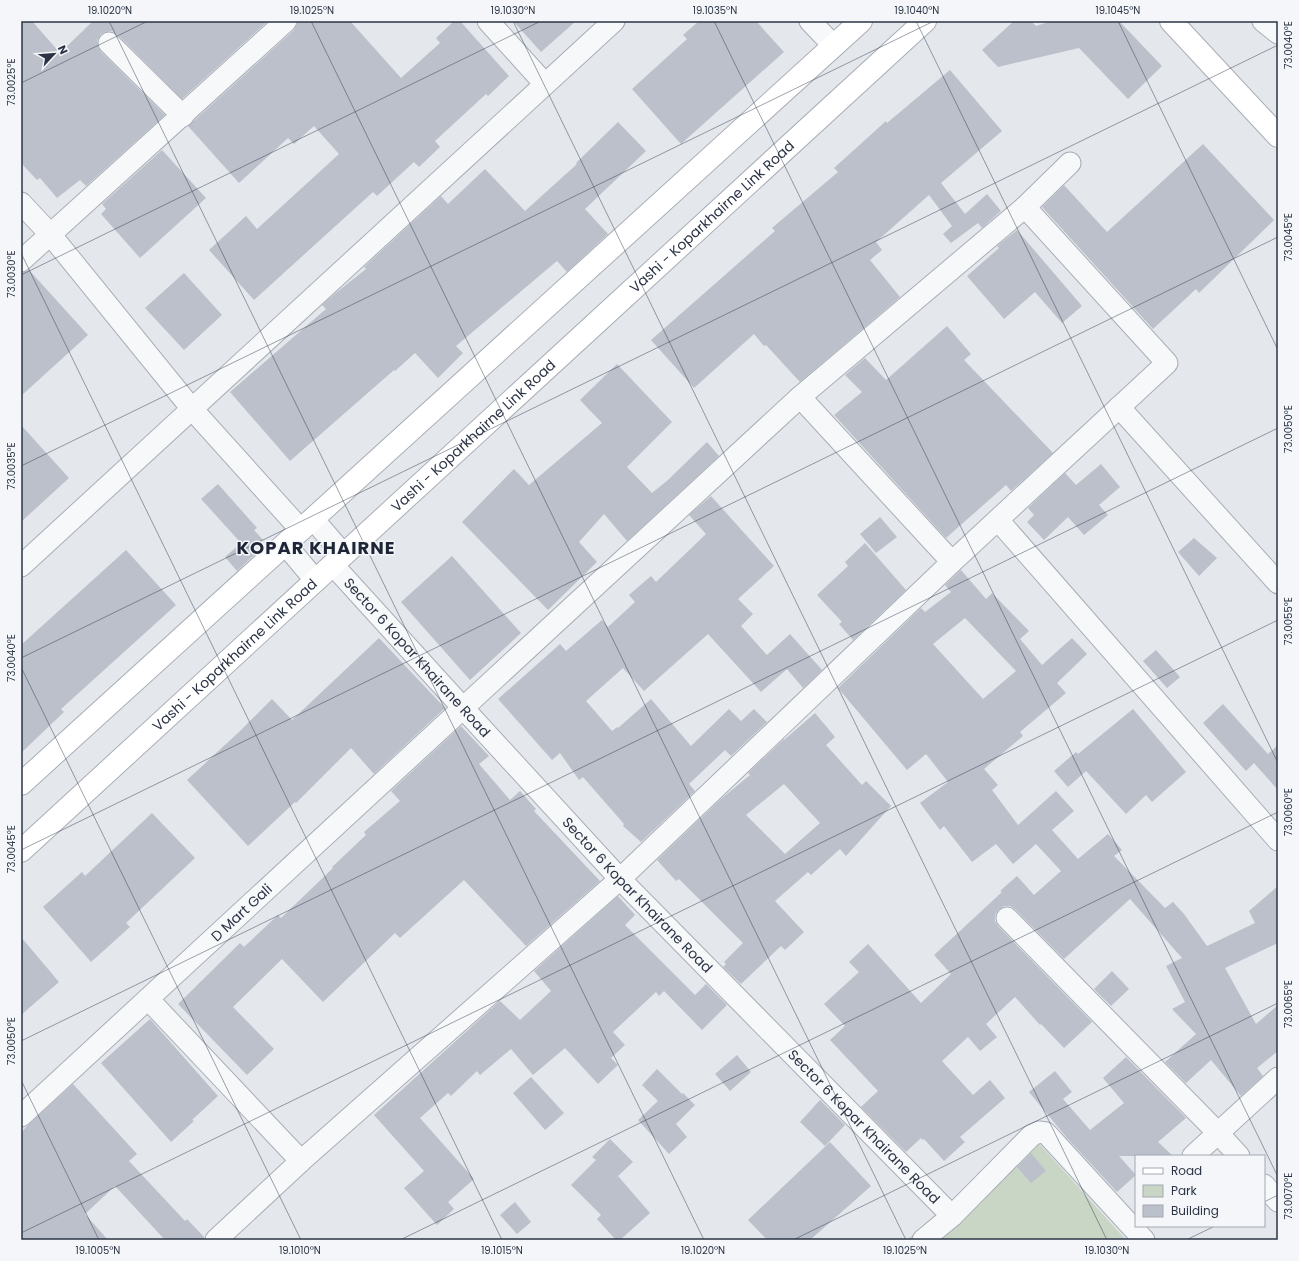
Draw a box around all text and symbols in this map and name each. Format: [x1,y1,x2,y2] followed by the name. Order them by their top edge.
[88,3,132,18] text: 19.1020°N
[290,3,334,18] text: 19.1025°N
[491,3,535,18] text: 19.1030°N
[693,3,737,18] text: 19.1035°N
[895,3,939,18] text: 19.1040°N
[1096,3,1140,18] text: 19.1045°N
[1281,21,1296,69] text: 73.0040°E
[34,34,74,74] north arrow
[54,42,72,57] text: N
[4,58,19,106] text: 73.0025°E
[625,136,799,297] street label: Vashi - Koparkhairne Link Road
[1281,213,1296,261] text: 73.0045°E
[4,250,19,298] text: 73.0030°E
[387,355,560,517] street label: Vashi - Koparkhairne Link Road
[1281,405,1296,453] text: 73.0050°E
[4,442,19,490] text: 73.0035°E
[236,535,396,560] district label: KOPAR KHAIRNE
[339,573,495,742] street label: Sector 6 Kopar Khairane Road
[148,574,321,736] street label: Vashi - Koparkhairne Link Road
[1281,597,1296,645] text: 73.0055°E
[4,634,19,682] text: 73.0040°E
[1281,788,1296,836] text: 73.0060°E
[558,813,717,977] street label: Sector 6 Kopar Khairane Road
[4,825,19,873] text: 73.0045°E
[207,879,276,946] street label: D Mart Gali
[1281,980,1296,1028] text: 73.0065°E
[4,1017,19,1065] text: 73.0050°E
[783,1045,944,1208] street label: Sector 6 Kopar Khairane Road
[1135,1155,1265,1227] legend
[1171,1162,1202,1179] text: Road
[1281,1173,1296,1219] text: 73.0070°E
[1171,1182,1198,1199] text: Park
[1171,1202,1219,1219] text: Building
[76,1243,120,1258] text: 19.1005°N
[279,1243,321,1258] text: 19.1010°N
[481,1243,523,1258] text: 19.1015°N
[681,1243,725,1258] text: 19.1020°N
[883,1243,927,1258] text: 19.1025°N
[1085,1243,1129,1258] text: 19.1030°N

